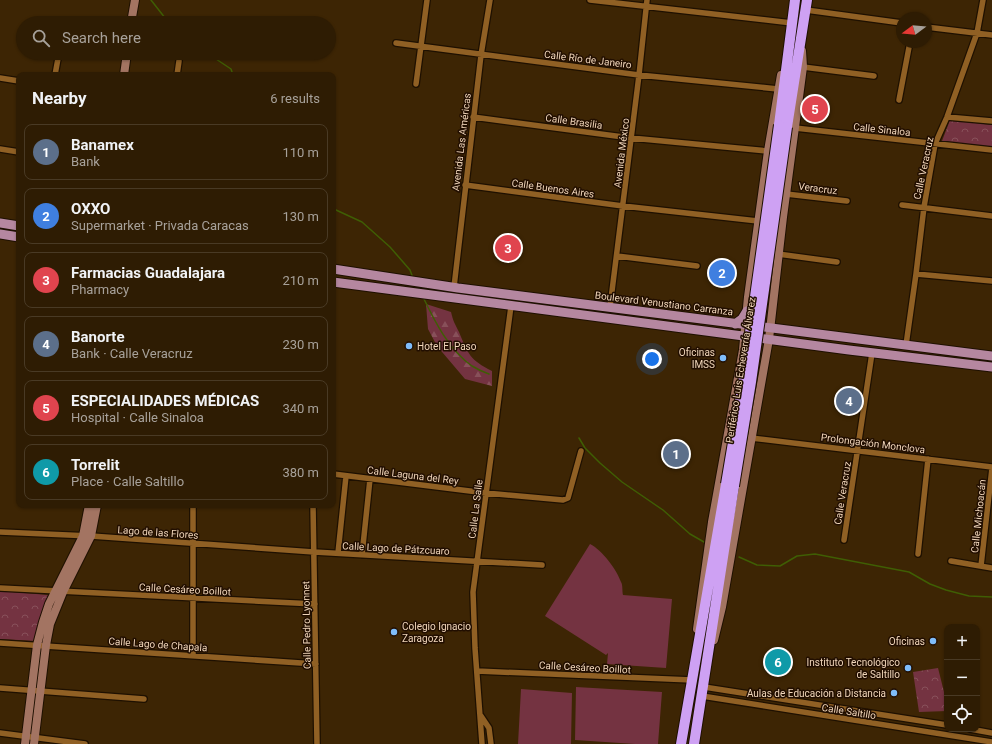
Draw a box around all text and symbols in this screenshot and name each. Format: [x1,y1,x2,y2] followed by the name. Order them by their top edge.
[896,12,932,48] north arrow
[16,16,336,60] search box
[30,27,52,49] icon: search
[62,29,141,47] text: Search here
[544,49,633,70] street label: Calle Río de Janeiro
[32,88,87,108] text: Nearby
[270,91,320,106] text: 6 results
[450,92,473,192] street label: Avenida Las Américas
[802,94,828,124] pin: 5
[545,112,603,131] street label: Calle Brasilia
[612,117,631,189] street label: Avenida México
[853,121,911,138] street label: Calle Sinaloa
[71,136,134,154] text: Banamex
[911,136,936,200] street label: Calle Veracruz
[42,145,50,160] text: 1
[282,145,319,160] text: 110 m
[71,154,100,169] text: Bank
[511,177,595,200] street label: Calle Buenos Aires
[798,181,838,196] street label: Veracruz
[71,200,110,218] text: OXXO
[42,209,50,224] text: 2
[282,209,319,224] text: 130 m
[71,218,249,233] text: Supermarket · Privada Caracas
[495,233,521,263] pin: 3
[709,258,735,288] pin: 2
[71,264,225,282] text: Farmacias Guadalajara
[42,273,50,288] text: 3
[282,273,319,288] text: 210 m
[71,282,129,297] text: Pharmacy
[594,290,734,317] street label: Boulevard Venustiano Carranza
[723,296,757,444] street label: Periférico Luis Echeverría Álvarez
[71,328,125,346] text: Banorte
[42,337,50,352] text: 4
[282,337,319,352] text: 230 m
[404,341,414,351] marker: Hotel El Paso
[417,341,477,352] place label: Hotel El Paso
[71,346,193,361] text: Bank · Calle Veracruz
[679,347,715,370] place label: Oficinas IMSS
[642,349,662,369] your location
[718,353,728,363] marker: Oficinas IMSS
[836,386,862,416] pin: 4
[71,392,259,410] text: ESPECIALIDADES MÉDICAS
[42,401,50,416] text: 5
[282,401,319,416] text: 340 m
[71,410,204,425] text: Hospital · Calle Sinaloa
[820,432,926,455] street label: Prolongación Monclova
[663,439,689,469] pin: 1
[71,456,119,474] text: Torrelit
[832,461,853,525] street label: Calle Veracruz
[367,464,460,487] street label: Calle Laguna del Rey
[42,465,50,480] text: 6
[282,465,319,480] text: 380 m
[71,474,184,489] text: Place · Calle Saltillo
[466,479,485,539] street label: Calle La Salle
[969,479,988,553] street label: Calle Michoacán
[117,524,199,541] street label: Lago de las Flores
[342,540,450,557] street label: Calle Lago de Pátzcuaro
[300,581,313,669] street label: Calle Pedro Lyonnet
[139,582,231,597] street label: Calle Cesáreo Boillot
[402,621,471,644] place label: Colegio Ignacio Zaragoza
[944,624,980,732] map controls
[944,624,980,660] button: +
[389,627,399,637] marker: Colegio Ignacio Zaragoza
[108,636,208,653] street label: Calle Lago de Chapala
[889,636,925,647] place label: Oficinas
[928,636,938,646] marker: Oficinas
[765,647,791,677] pin: 6
[807,657,900,680] place label: Instituto Tecnológico de Saltillo
[539,660,631,675] street label: Calle Cesáreo Boillot
[944,660,980,696] button: −
[903,663,913,673] marker: Instituto Tecnológico de Saltillo
[747,688,886,699] place label: Aulas de Educación a Distancia
[889,688,899,698] marker: Aulas de Educación a Distancia
[944,696,980,732] button: locate
[821,702,877,721] street label: Calle Saltillo

